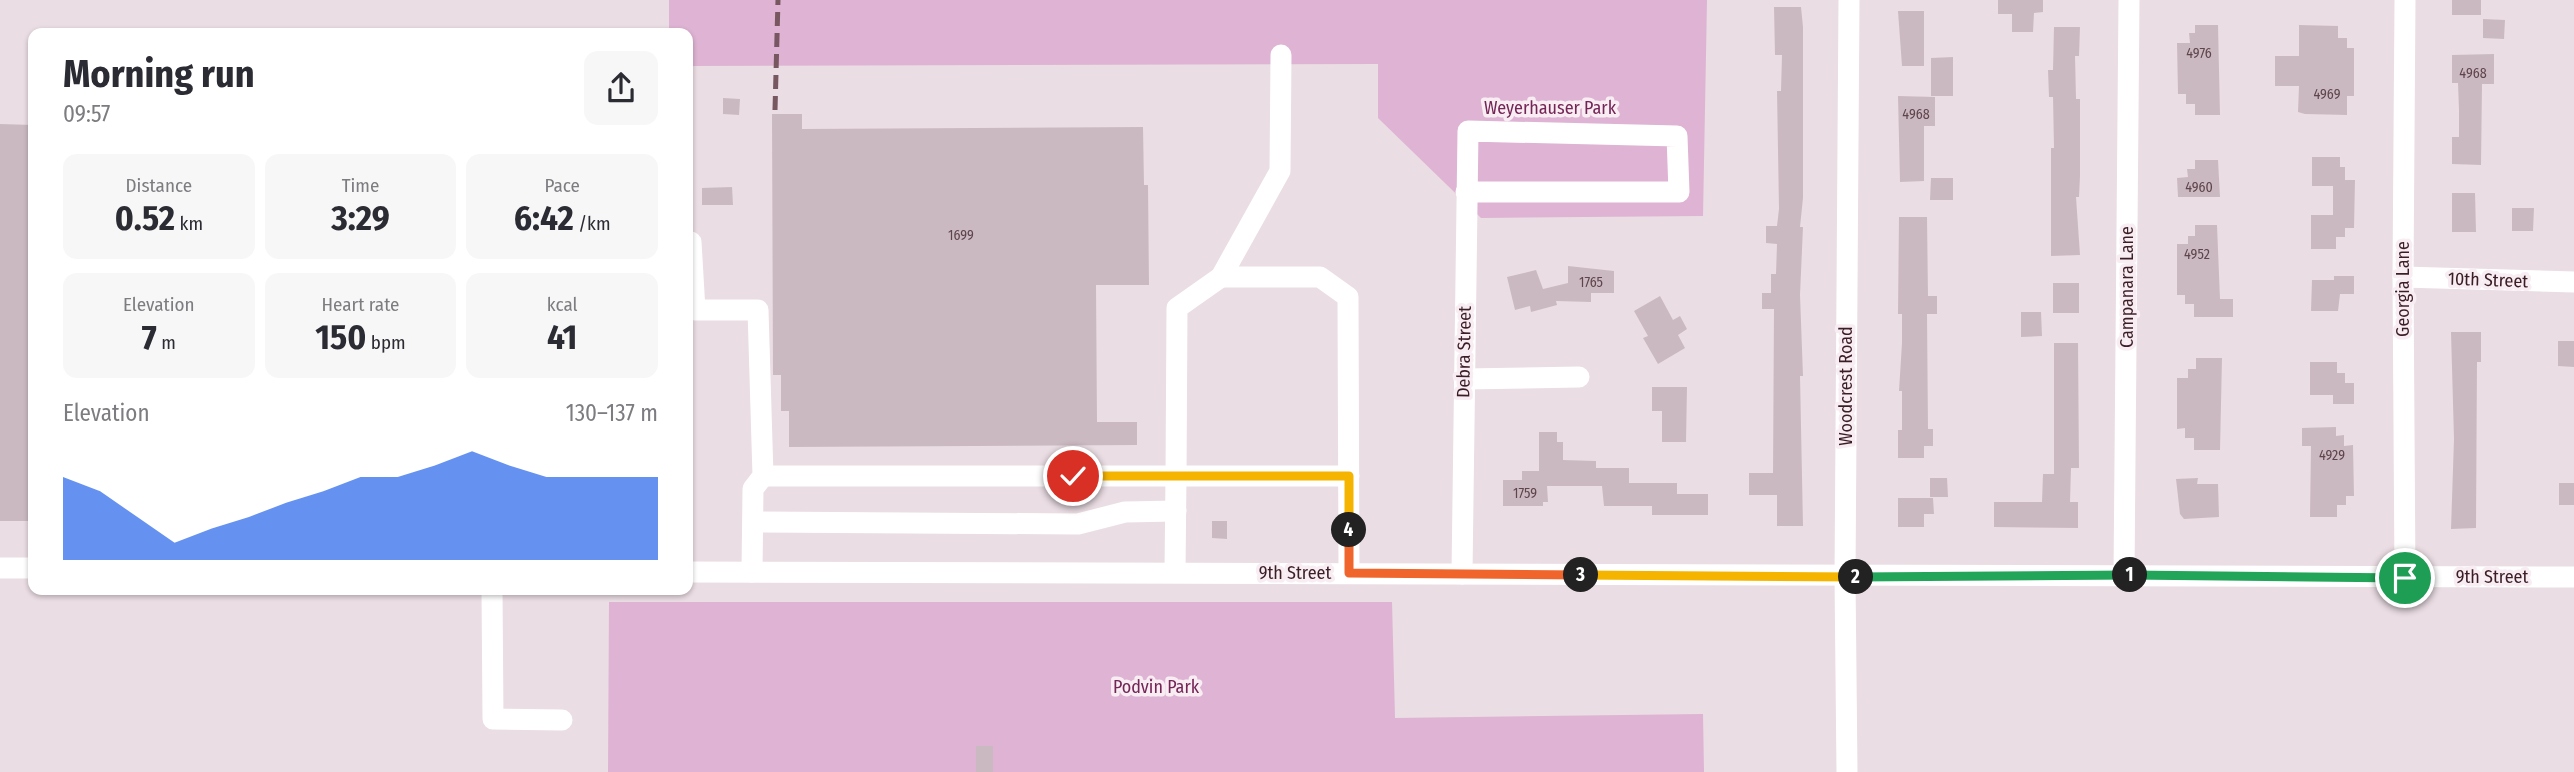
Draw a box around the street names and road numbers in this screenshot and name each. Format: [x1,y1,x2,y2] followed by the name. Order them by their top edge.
[2116,226,2138,348] street label: Campanara Lane
[2392,241,2414,337] street label: Georgia Lane
[2448,268,2529,292] street label: 10th Street
[1452,306,1476,398] street label: Debra Street
[1835,326,1857,446] street label: Woodcrest Road
[1259,562,1331,584] street label: 9th Street
[2456,566,2528,588] street label: 9th Street

